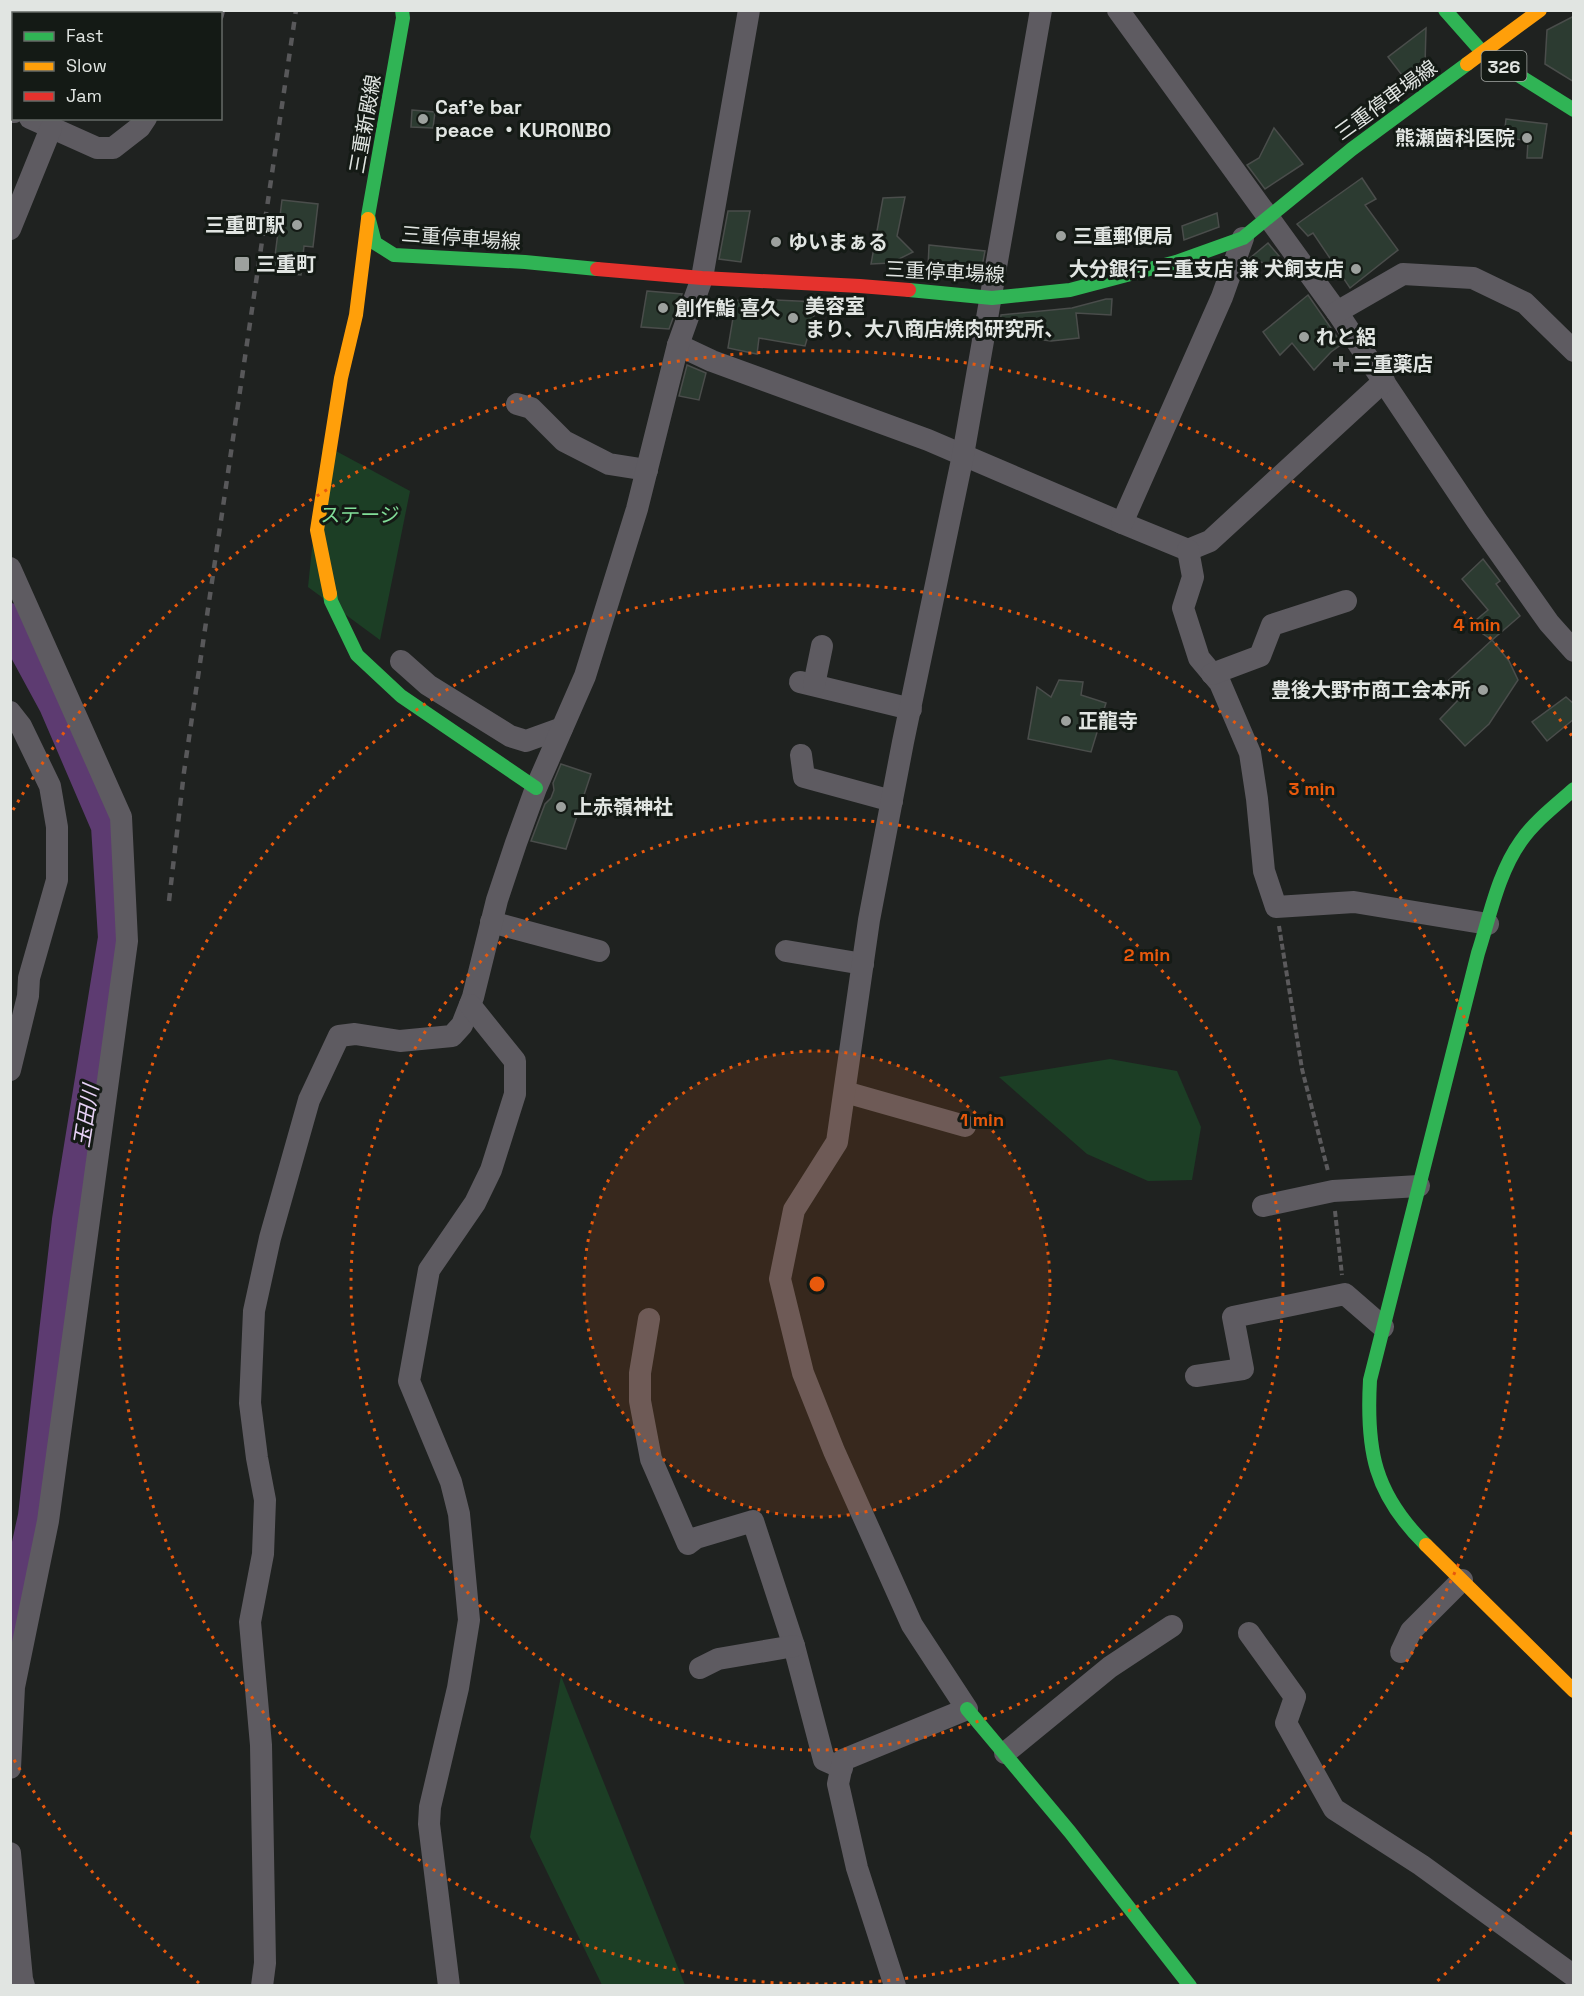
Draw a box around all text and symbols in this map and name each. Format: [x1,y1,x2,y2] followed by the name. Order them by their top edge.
[12,12,222,120] legend
[66,24,103,47] text: Fast
[1482,51,1526,81] road number: 326
[66,54,107,77] text: Slow
[1330,54,1442,146] street label: 三重停車場線
[344,73,386,175] street label: 三重新殿線
[66,84,102,107] text: Jam
[435,94,611,143] place label: Caf'e bar peace ・KURONBO
[416,112,430,126] marker: Caf'e bar peace ・KURONBO
[1395,125,1515,151] place label: 熊瀬歯科医院
[1520,131,1534,145] marker: 熊瀬歯科医院
[205,212,285,238] place label: 三重町駅
[290,218,304,232] marker: 三重町駅
[400,221,522,255] street label: 三重停車場線
[1073,223,1173,249] place label: 三重郵便局
[788,229,888,255] place label: ゆいまぁる
[1054,229,1068,243] marker: 三重郵便局
[769,235,783,249] marker: ゆいまぁる
[256,251,316,277] place label: 三重町
[233,255,251,273] marker: 三重町
[884,256,1006,288] street label: 三重停車場線
[1069,256,1344,282] place label: 大分銀行 三重支店 兼 犬飼支店
[1349,262,1363,276] marker: 大分銀行 三重支店 兼 犬飼支店
[805,293,1064,342] place label: 美容室 まり、大八商店焼肉研究所、
[675,295,780,321] place label: 創作鮨 喜久
[656,301,670,315] marker: 創作鮨 喜久
[786,311,800,325] marker: 美容室 まり、大八商店焼肉研究所、
[1316,324,1376,350] place label: れと絽
[1297,330,1311,344] marker: れと絽
[1353,351,1433,377] place label: 三重薬店
[1334,357,1348,371] marker: 三重薬店
[320,502,400,528] park label: ステージ
[1453,613,1501,636] text: 4 min
[1271,677,1471,703] place label: 豊後大野市商工会本所
[1476,683,1490,697] marker: 豊後大野市商工会本所
[1078,708,1138,734] place label: 正龍寺
[1059,714,1073,728] marker: 正龍寺
[1289,777,1335,800] text: 3 min
[573,794,673,820] place label: 上赤嶺神社
[554,800,568,814] marker: 上赤嶺神社
[1124,943,1170,966] text: 2 min
[68,1081,105,1149] water label: 玉田川
[960,1108,1004,1131] text: 1 min
[807,1274,827,1294] centre of rings

